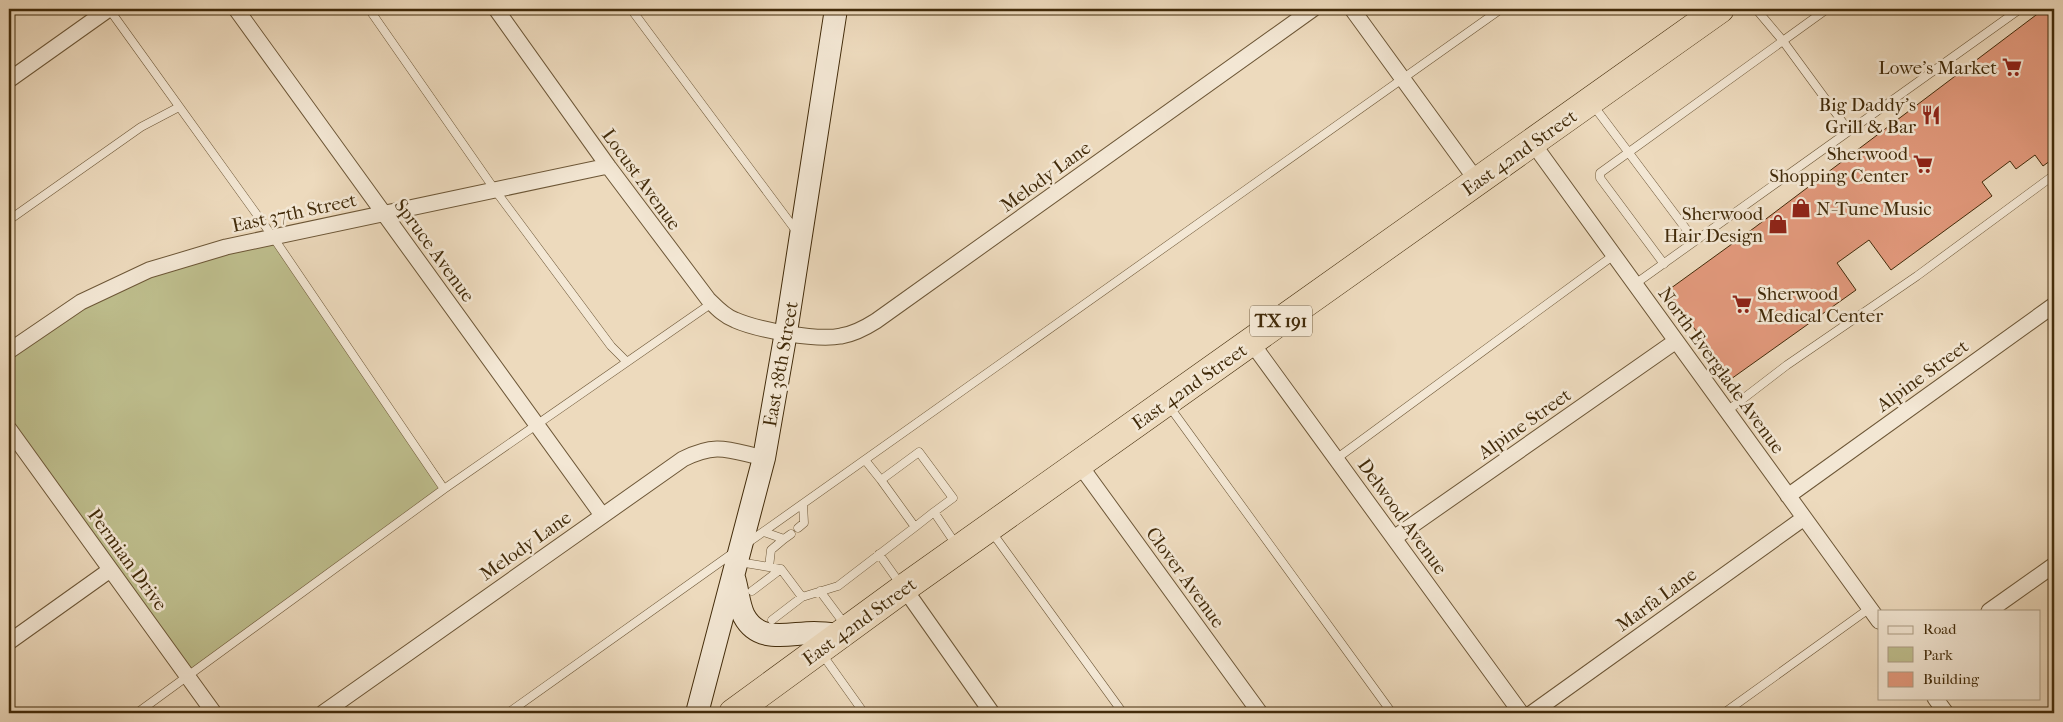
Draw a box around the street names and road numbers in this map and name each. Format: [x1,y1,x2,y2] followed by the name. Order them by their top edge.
[1458,105,1581,200] street label: East 42nd Street
[597,125,685,234] street label: Locust Avenue
[996,137,1095,217] street label: Melody Lane
[230,189,359,237] street label: East 37th Street
[389,195,479,306] street label: Spruce Avenue
[1653,283,1789,458] street label: North Everglade Avenue
[759,299,803,429] street label: East 38th Street
[1250,306,1312,336] road number: TX 191
[1872,335,1973,417] street label: Alpine Street
[1128,339,1251,434] street label: East 42nd Street
[1473,384,1575,464] street label: Alpine Street
[1353,454,1452,579] street label: Delwood Avenue
[83,504,171,615] street label: Permian Drive
[476,506,575,585] street label: Melody Lane
[1141,523,1229,632] street label: Clover Avenue
[1612,563,1701,636] street label: Marfa Lane
[799,573,921,670] street label: East 42nd Street

